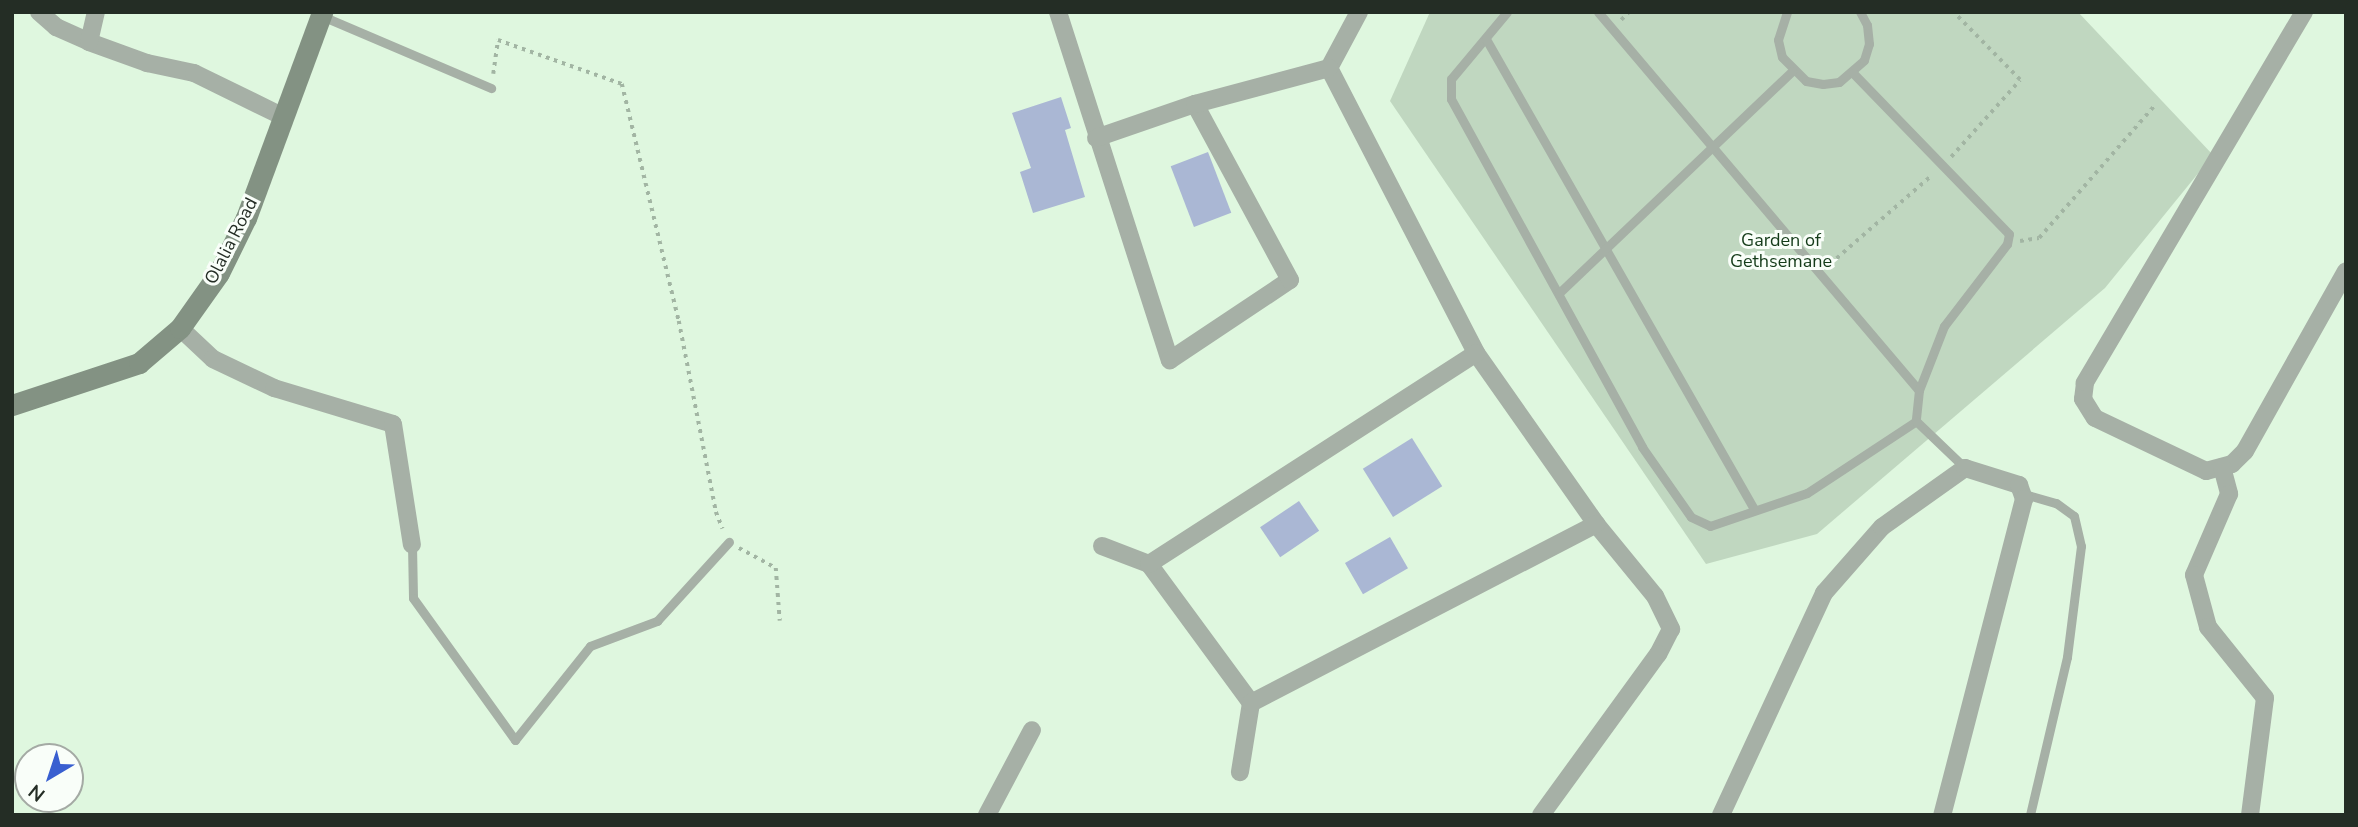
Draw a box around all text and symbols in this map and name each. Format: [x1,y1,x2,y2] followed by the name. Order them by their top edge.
[200,194,262,288] street label: Olalia Road
[1730,230,1832,272] park label: Garden of Gethsemane
[14,743,84,813] north arrow
[23,778,51,807] text: N

